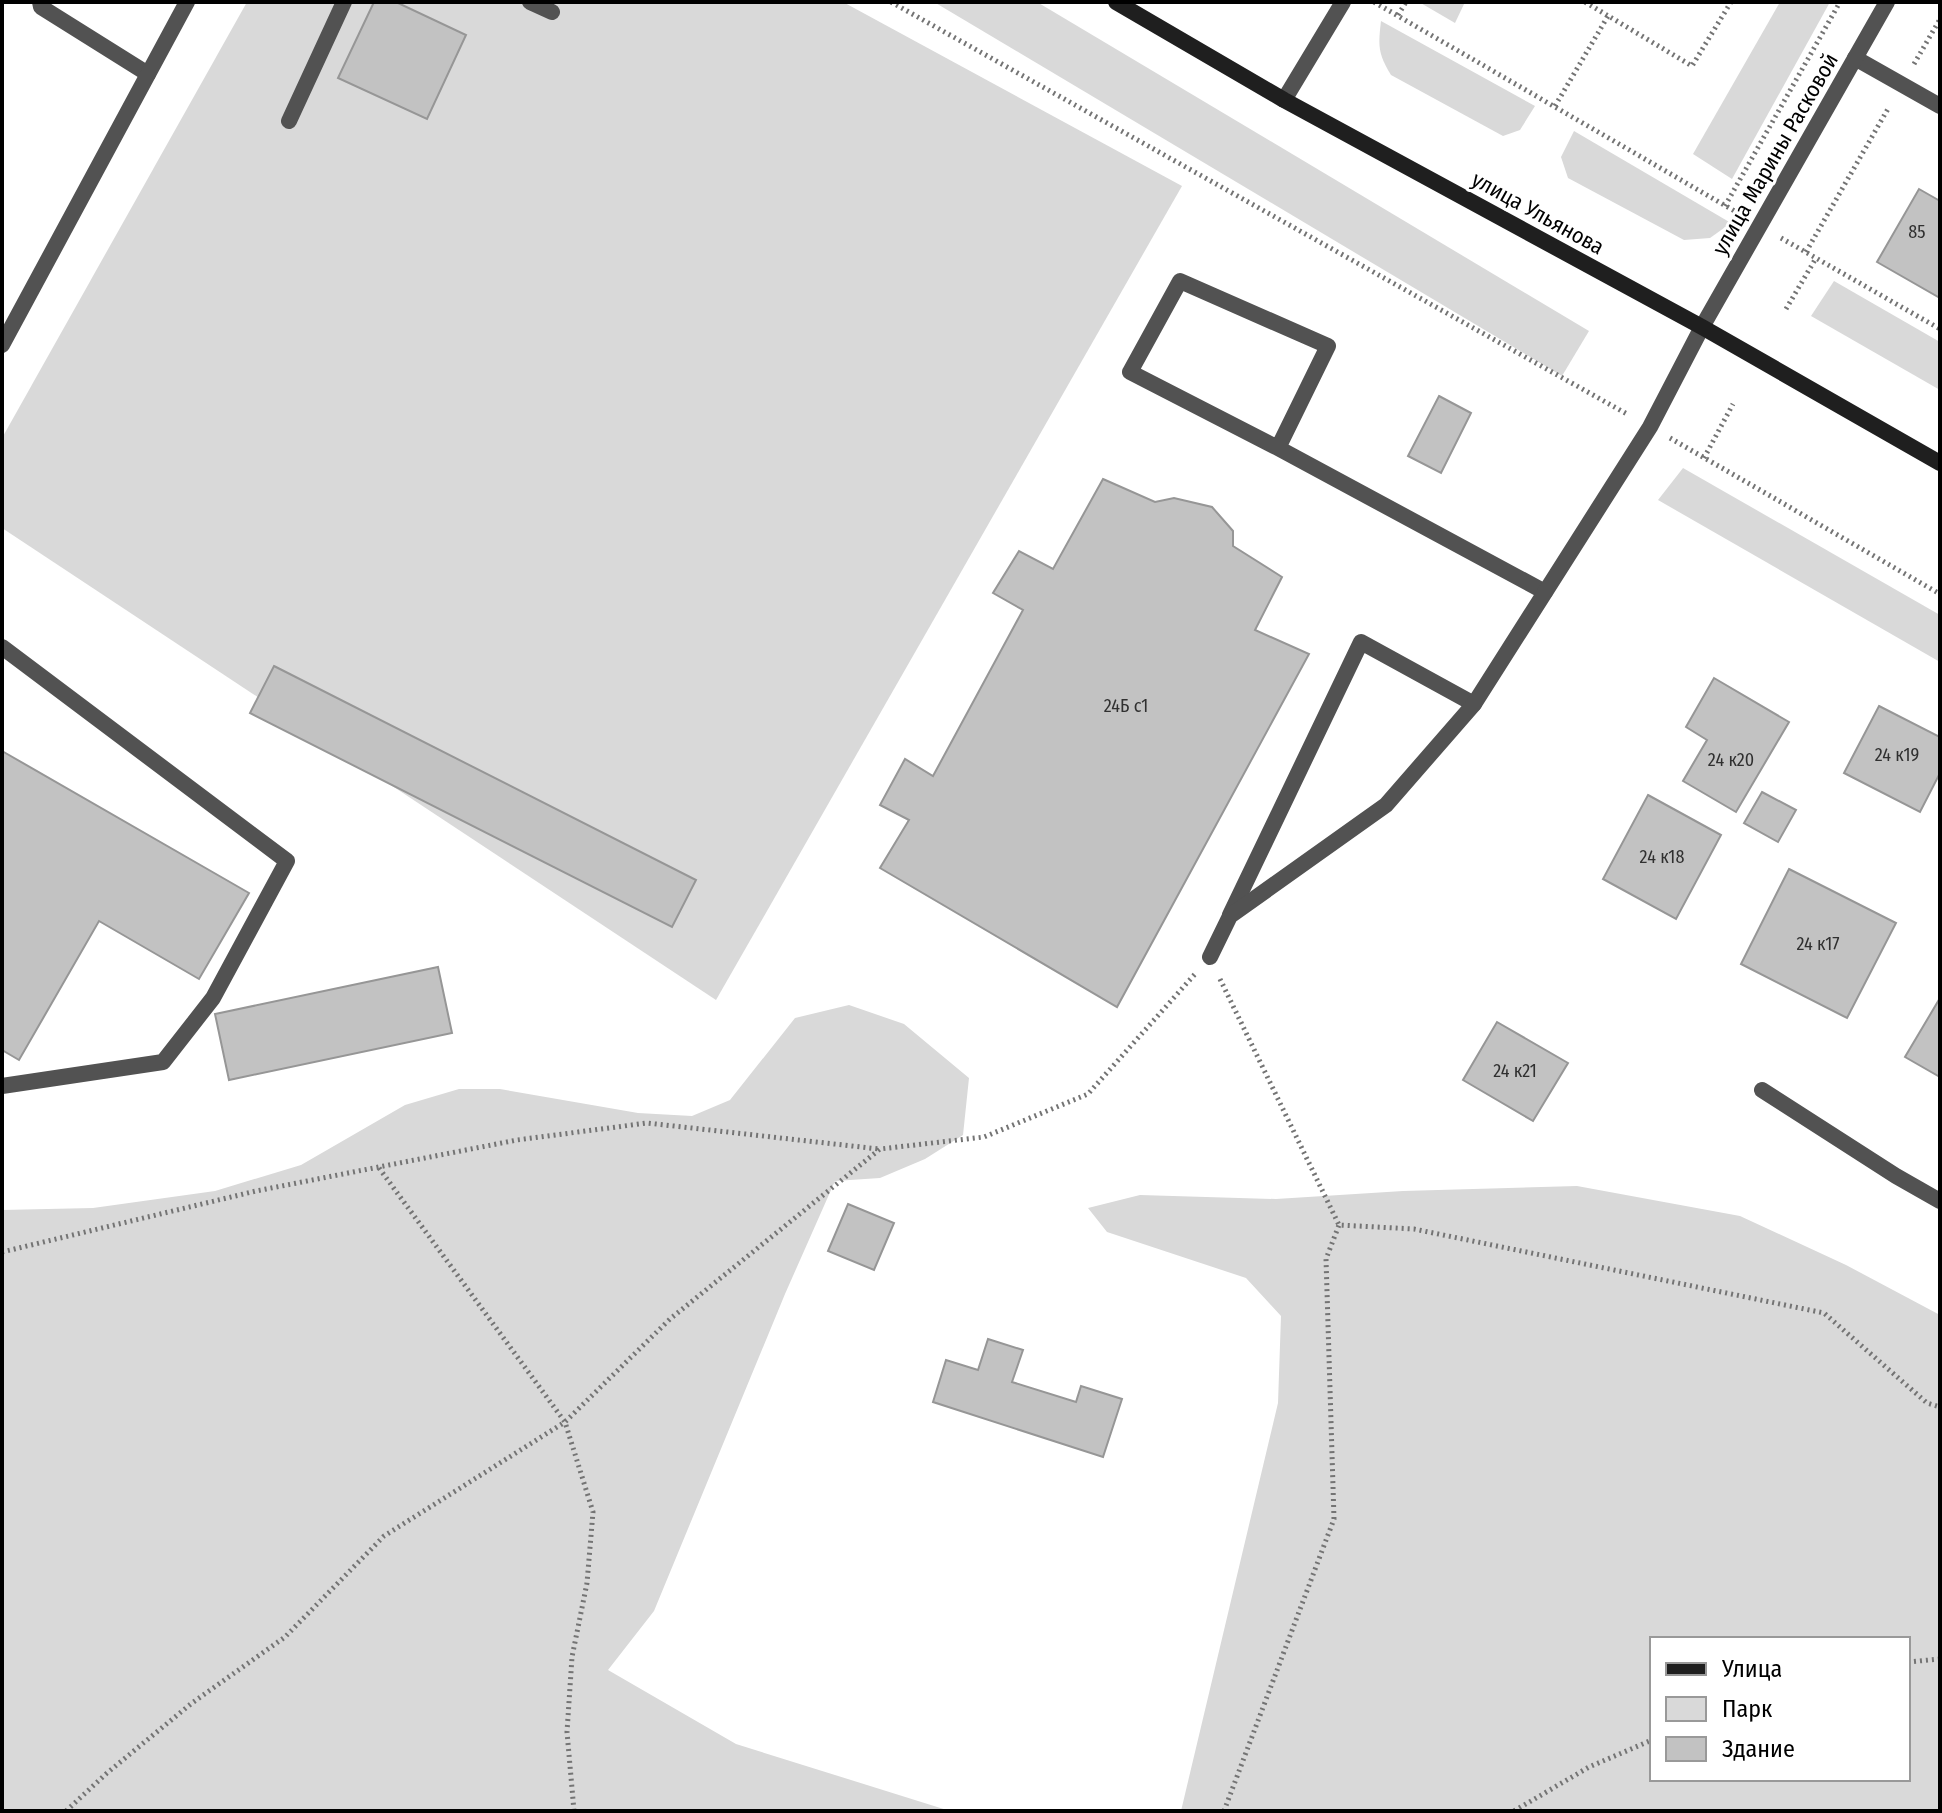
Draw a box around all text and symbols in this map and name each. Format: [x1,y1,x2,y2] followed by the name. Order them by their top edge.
[1706,48,1844,260] street label: улица Марины Расковой
[1467,166,1609,260] street label: улица Ульянова
[1908,221,1926,243] house number: 85
[1104,695,1148,717] house number: 24Б с1
[1875,744,1919,766] house number: 24 к19
[1708,749,1754,771] house number: 24 к20
[1640,846,1684,868] house number: 24 к18
[1796,933,1840,955] house number: 24 к17
[1493,1060,1537,1082] house number: 24 к21
[1650,1637,1910,1781] legend
[1721,1655,1782,1683] text: Улица
[1722,1695,1773,1723] text: Парк
[1722,1735,1795,1763] text: Здание

